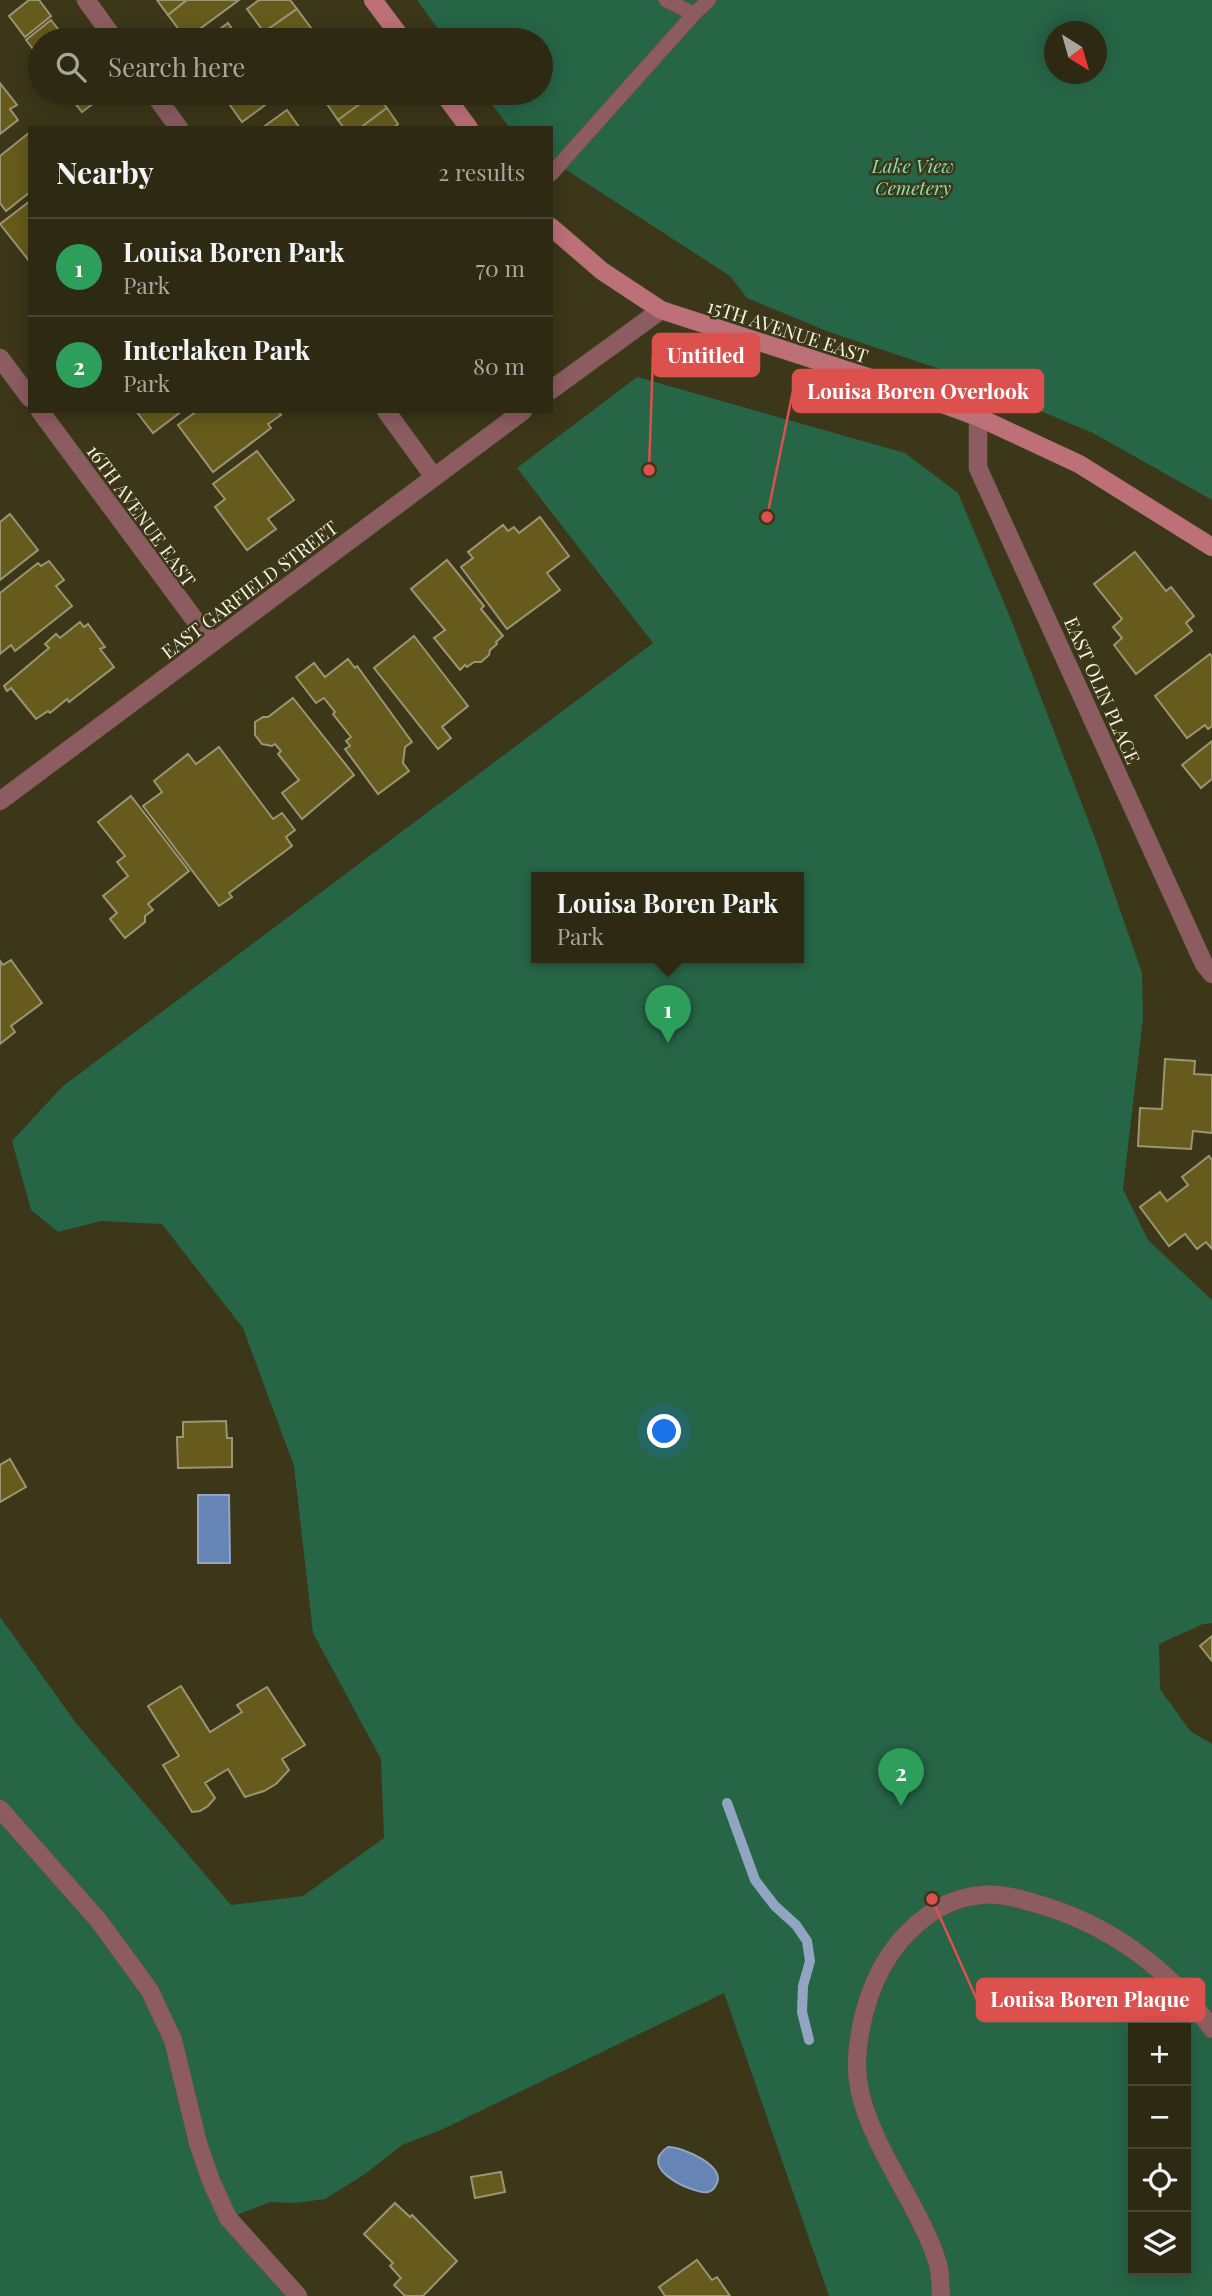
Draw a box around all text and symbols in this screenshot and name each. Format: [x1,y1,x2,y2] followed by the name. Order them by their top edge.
[1044,21,1107,84] north arrow
[28,28,553,105] search box
[52,48,90,86] icon: search
[108,49,245,84] text: Search here
[56,152,154,192] text: Nearby
[871,152,954,200] park label: Lake View Cemetery
[438,156,525,187] text: 2 results
[123,234,344,269] text: Louisa Boren Park
[75,252,83,283] text: 1
[476,252,525,283] text: 70 m
[123,269,170,300] text: Park
[704,292,872,368] street label: 15TH AVENUE EAST
[123,332,310,367] text: Interlaken Park
[653,334,759,376] callout: Untitled
[667,340,745,368] text: Untitled
[73,350,85,381] text: 2
[473,350,525,381] text: 80 m
[123,367,170,398] text: Park
[793,370,1043,412] callout: Louisa Boren Overlook
[807,376,1030,404] text: Louisa Boren Overlook
[82,439,203,592] street label: 16TH AVENUE EAST
[155,514,343,664] street label: EAST GARFIELD STREET
[1059,612,1147,768] street label: EAST OLIN PLACE
[531,872,804,963] popup
[557,885,778,920] text: Louisa Boren Park
[557,920,604,951] text: Park
[645,985,691,1043] pin: 1
[647,1414,681,1448] your location
[878,1748,924,1806] pin: 2
[977,1979,1204,2021] callout: Louisa Boren Plaque
[990,1984,1190,2012] text: Louisa Boren Plaque
[1128,2023,1191,2275] map controls
[1128,2023,1191,2086] button: +
[1128,2086,1191,2149] button: −
[1128,2149,1191,2212] button: locate
[1128,2212,1191,2275] button: layers

